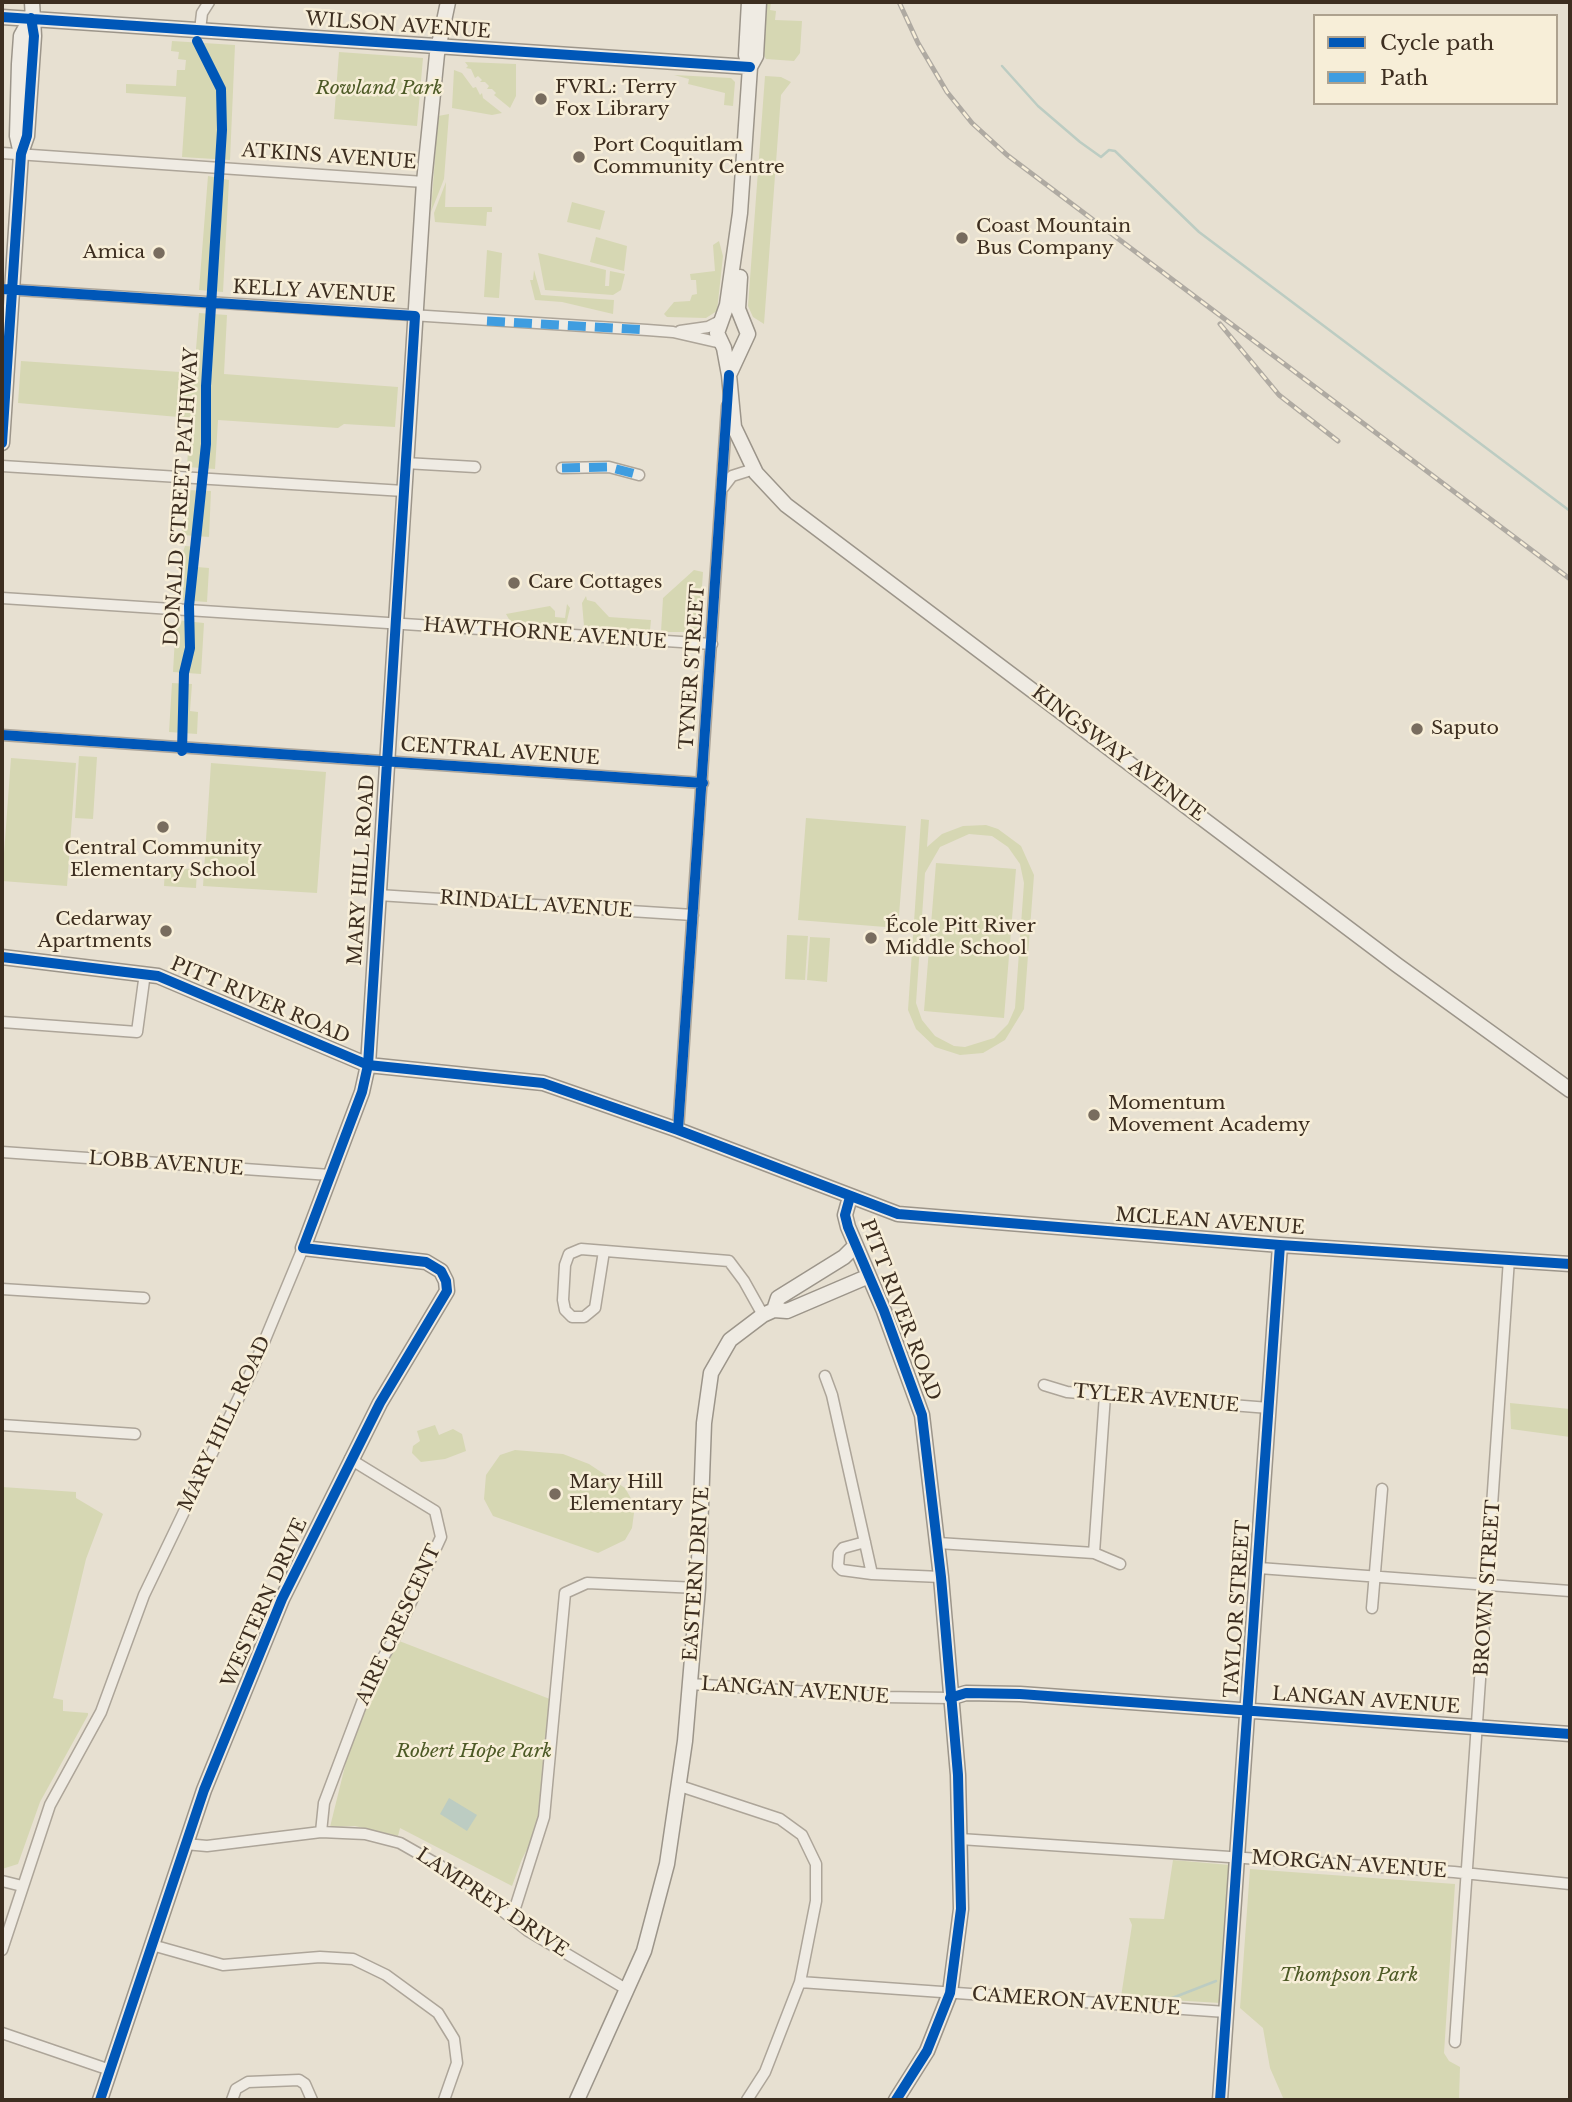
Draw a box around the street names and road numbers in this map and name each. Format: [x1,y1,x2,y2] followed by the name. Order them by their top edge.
[305,8,491,44] street label: WILSON AVENUE
[241,140,417,174] street label: ATKINS AVENUE
[232,276,396,308] street label: KELLY AVENUE
[160,347,204,647] street label: DONALD STREET PATHWAY
[676,584,710,750] street label: TYNER STREET
[422,614,668,654] street label: HAWTHORNE AVENUE
[1027,681,1209,827] street label: KINGSWAY AVENUE
[400,734,600,770] street label: CENTRAL AVENUE
[344,774,380,966] street label: MARY HILL ROAD
[439,887,633,923] street label: RINDALL AVENUE
[167,953,353,1049] street label: PITT RIVER ROAD
[88,1147,244,1181] street label: LOBB AVENUE
[1115,1204,1305,1240] street label: MCLEAN AVENUE
[855,1216,945,1404] street label: PITT RIVER ROAD
[174,1333,276,1515] street label: MARY HILL ROAD
[1072,1380,1240,1418] street label: TYLER AVENUE
[680,1486,714,1662] street label: EASTERN DRIVE
[1470,1499,1506,1677] street label: BROWN STREET
[217,1515,313,1691] street label: WESTERN DRIVE
[1220,1519,1256,1699] street label: TAYLOR STREET
[352,1541,446,1709] street label: AIRE CRESCENT
[700,1673,890,1709] street label: LANGAN AVENUE
[1271,1683,1461,1719] street label: LANGAN AVENUE
[412,1844,572,1962] street label: LAMPREY DRIVE
[1251,1847,1447,1883] street label: MORGAN AVENUE
[971,1983,1181,2021] street label: CAMERON AVENUE

